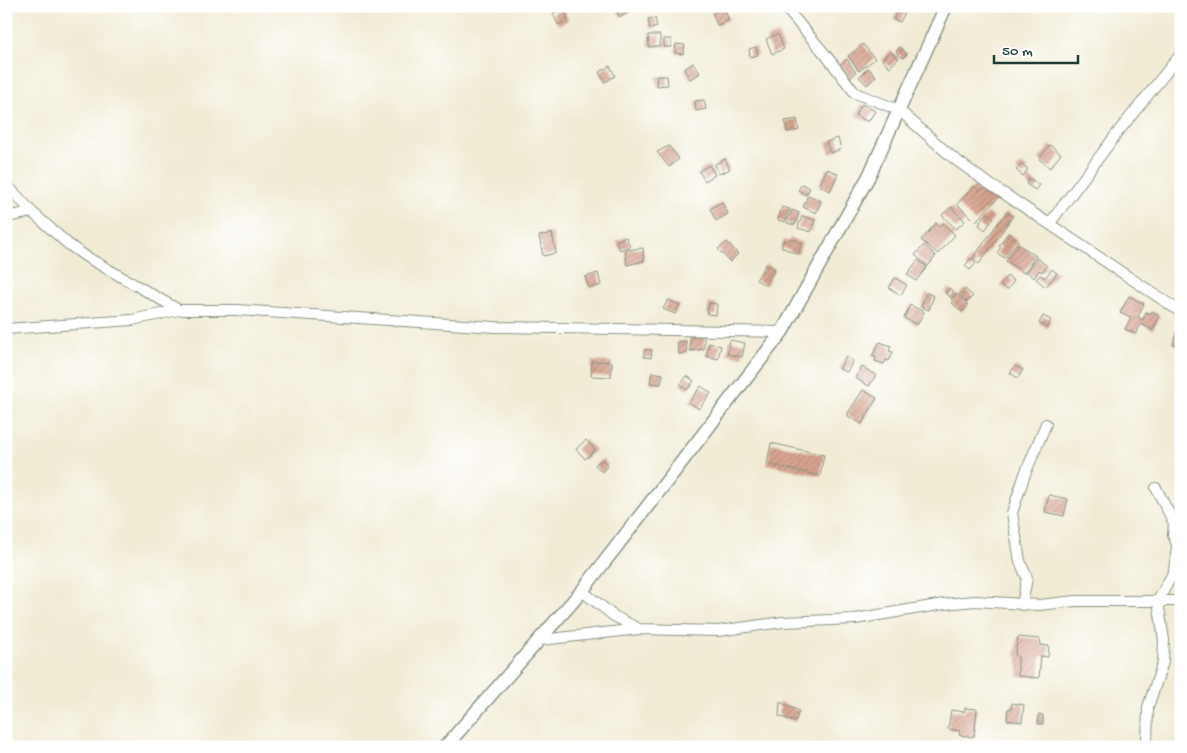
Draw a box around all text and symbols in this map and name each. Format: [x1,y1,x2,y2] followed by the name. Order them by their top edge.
[994,32,1078,64] scale bar
[1002,43,1033,61] text: 50 m

